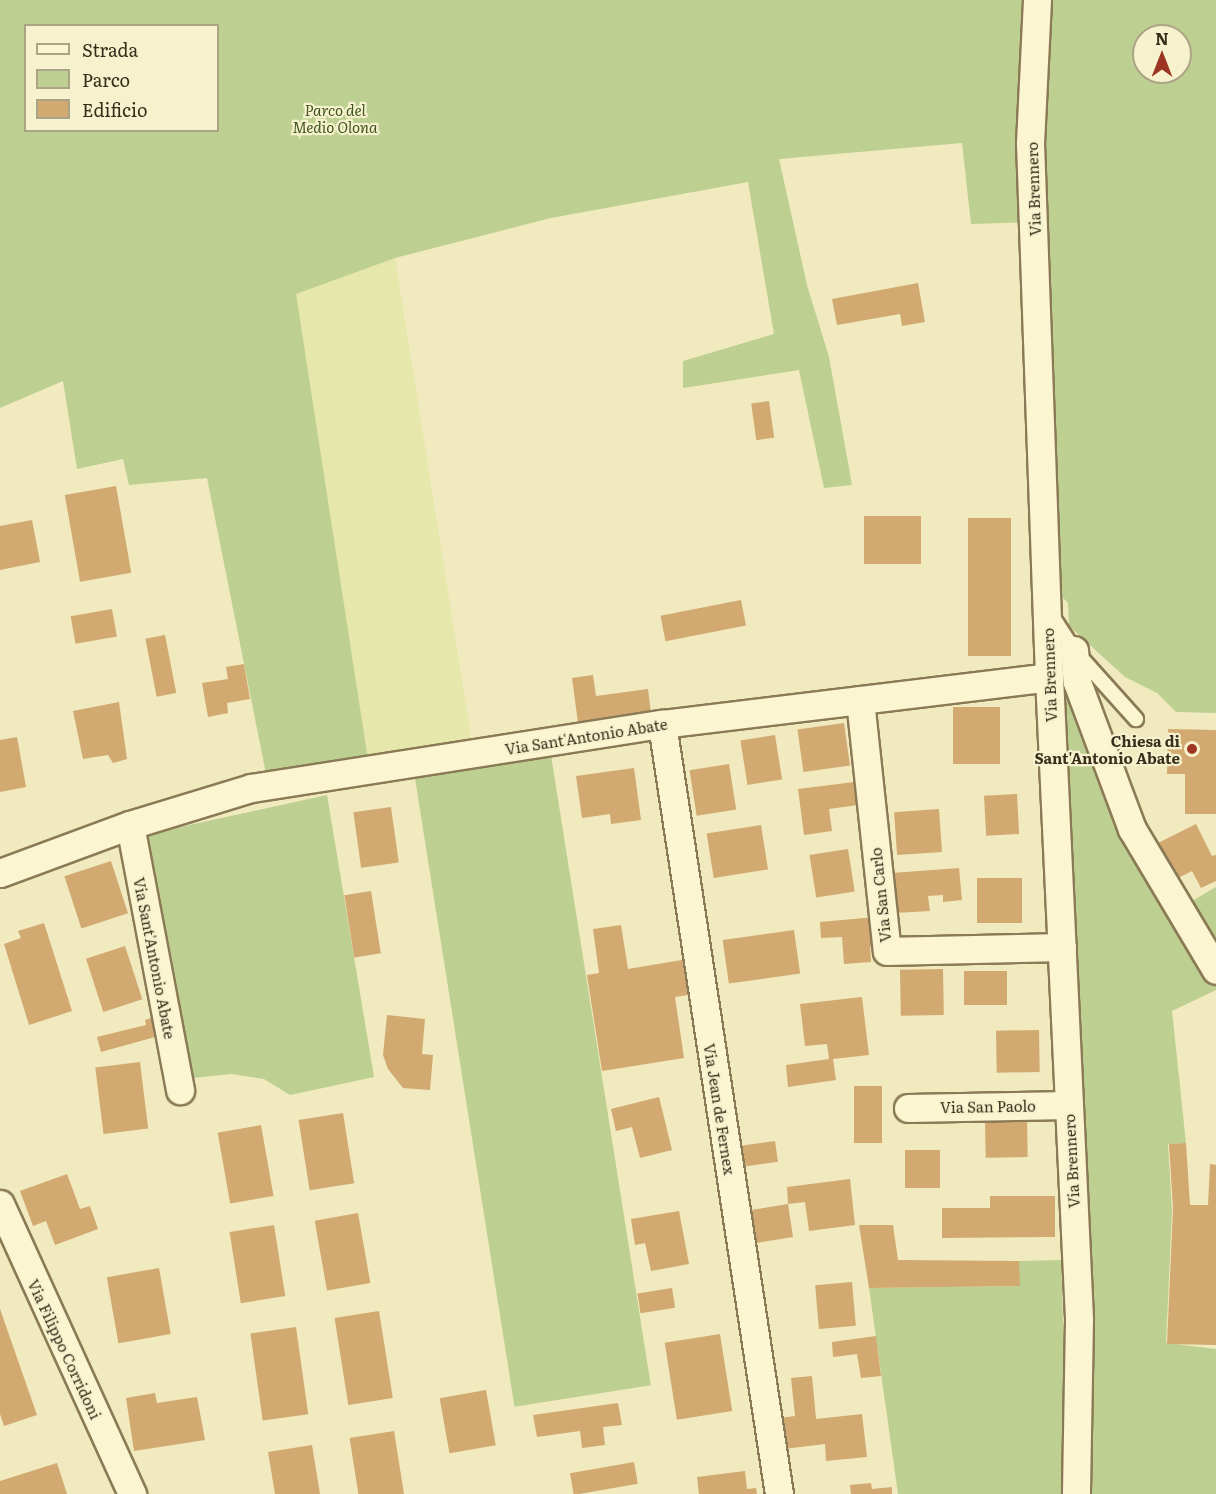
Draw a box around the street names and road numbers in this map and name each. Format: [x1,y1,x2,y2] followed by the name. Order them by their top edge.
[1022,142,1044,236] street label: Via Brennero
[1038,628,1060,722] street label: Via Brennero
[504,714,668,758] street label: Via Sant'Antonio Abate
[866,847,894,943] street label: Via San Carlo
[131,876,179,1040] street label: Via Sant'Antonio Abate
[701,1042,739,1176] street label: Via Jean de Fernex
[940,1096,1036,1116] street label: Via San Paolo
[1060,1113,1082,1209] street label: Via Brennero
[25,1276,105,1422] street label: Via Filippo Corridoni

